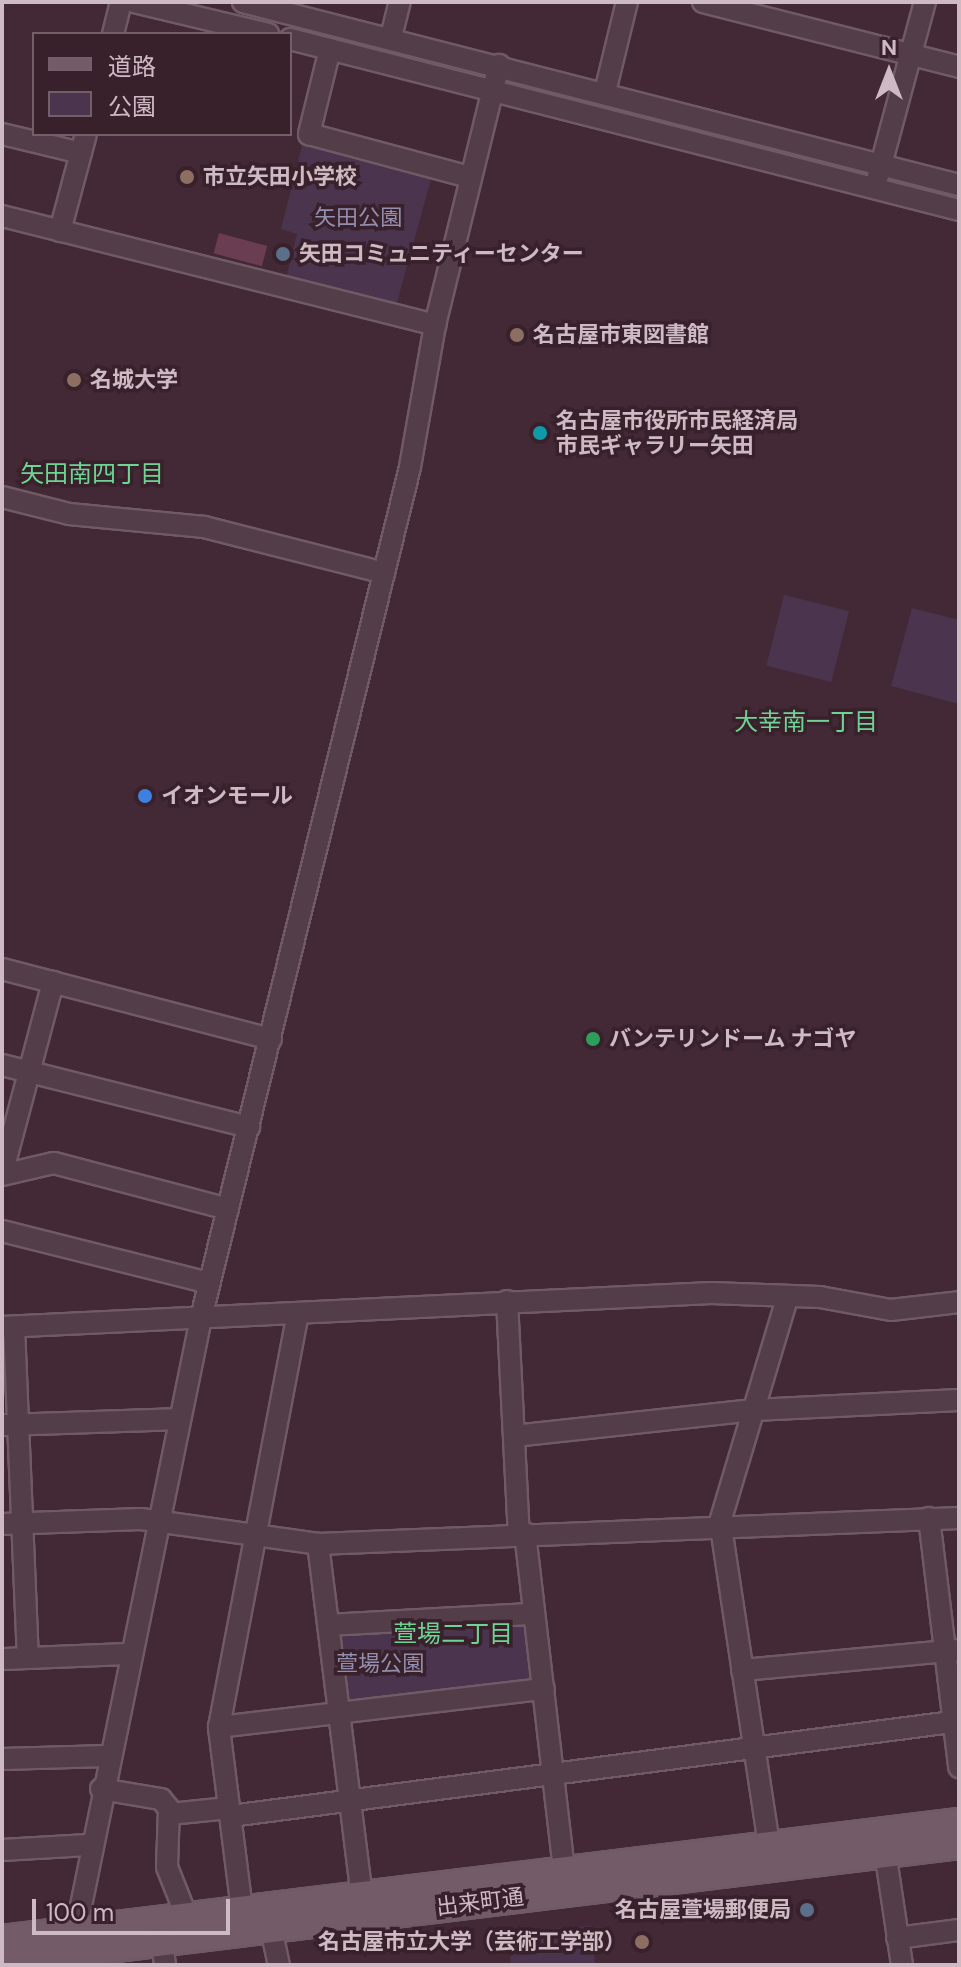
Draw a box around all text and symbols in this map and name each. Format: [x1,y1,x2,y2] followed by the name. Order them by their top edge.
[32,32,292,136] legend
[849,32,929,112] north arrow
[881,33,897,62] text: N
[108,51,156,82] text: 道路
[108,91,156,122] text: 公園
[203,164,357,190] place label: 市立矢田小学校
[178,168,196,186] marker: 市立矢田小学校
[314,205,402,231] park label: 矢田公園
[299,241,585,267] place label: 矢田コミュニティーセンター
[274,245,292,263] marker: 矢田コミュニティーセンター
[533,322,709,348] place label: 名古屋市東図書館
[508,326,526,344] marker: 名古屋市東図書館
[90,367,178,393] place label: 名城大学
[65,371,83,389] marker: 名城大学
[556,407,798,458] place label: 名古屋市役所市民経済局 市民ギャラリー矢田
[531,424,549,442] marker: 名古屋市役所市民経済局 市民ギャラリー矢田
[20,460,164,488] district label: 矢田南四丁目
[734,708,878,736] district label: 大幸南一丁目
[161,783,293,809] place label: イオンモール
[136,787,154,805] marker: イオンモール
[609,1026,856,1052] place label: バンテリンドーム ナゴヤ
[584,1030,602,1048] marker: バンテリンドーム ナゴヤ
[393,1620,513,1648] district label: 萱場二丁目
[336,1651,424,1677] park label: 萱場公園
[36,1883,234,1933] scale bar
[435,1884,525,1920] street label: 出来町通
[46,1897,114,1928] text: 100 m
[615,1897,791,1923] place label: 名古屋萱場郵便局
[798,1901,816,1919] marker: 名古屋萱場郵便局
[318,1929,626,1955] place label: 名古屋市立大学（芸術工学部）
[633,1933,651,1951] marker: 名古屋市立大学（芸術工学部）

